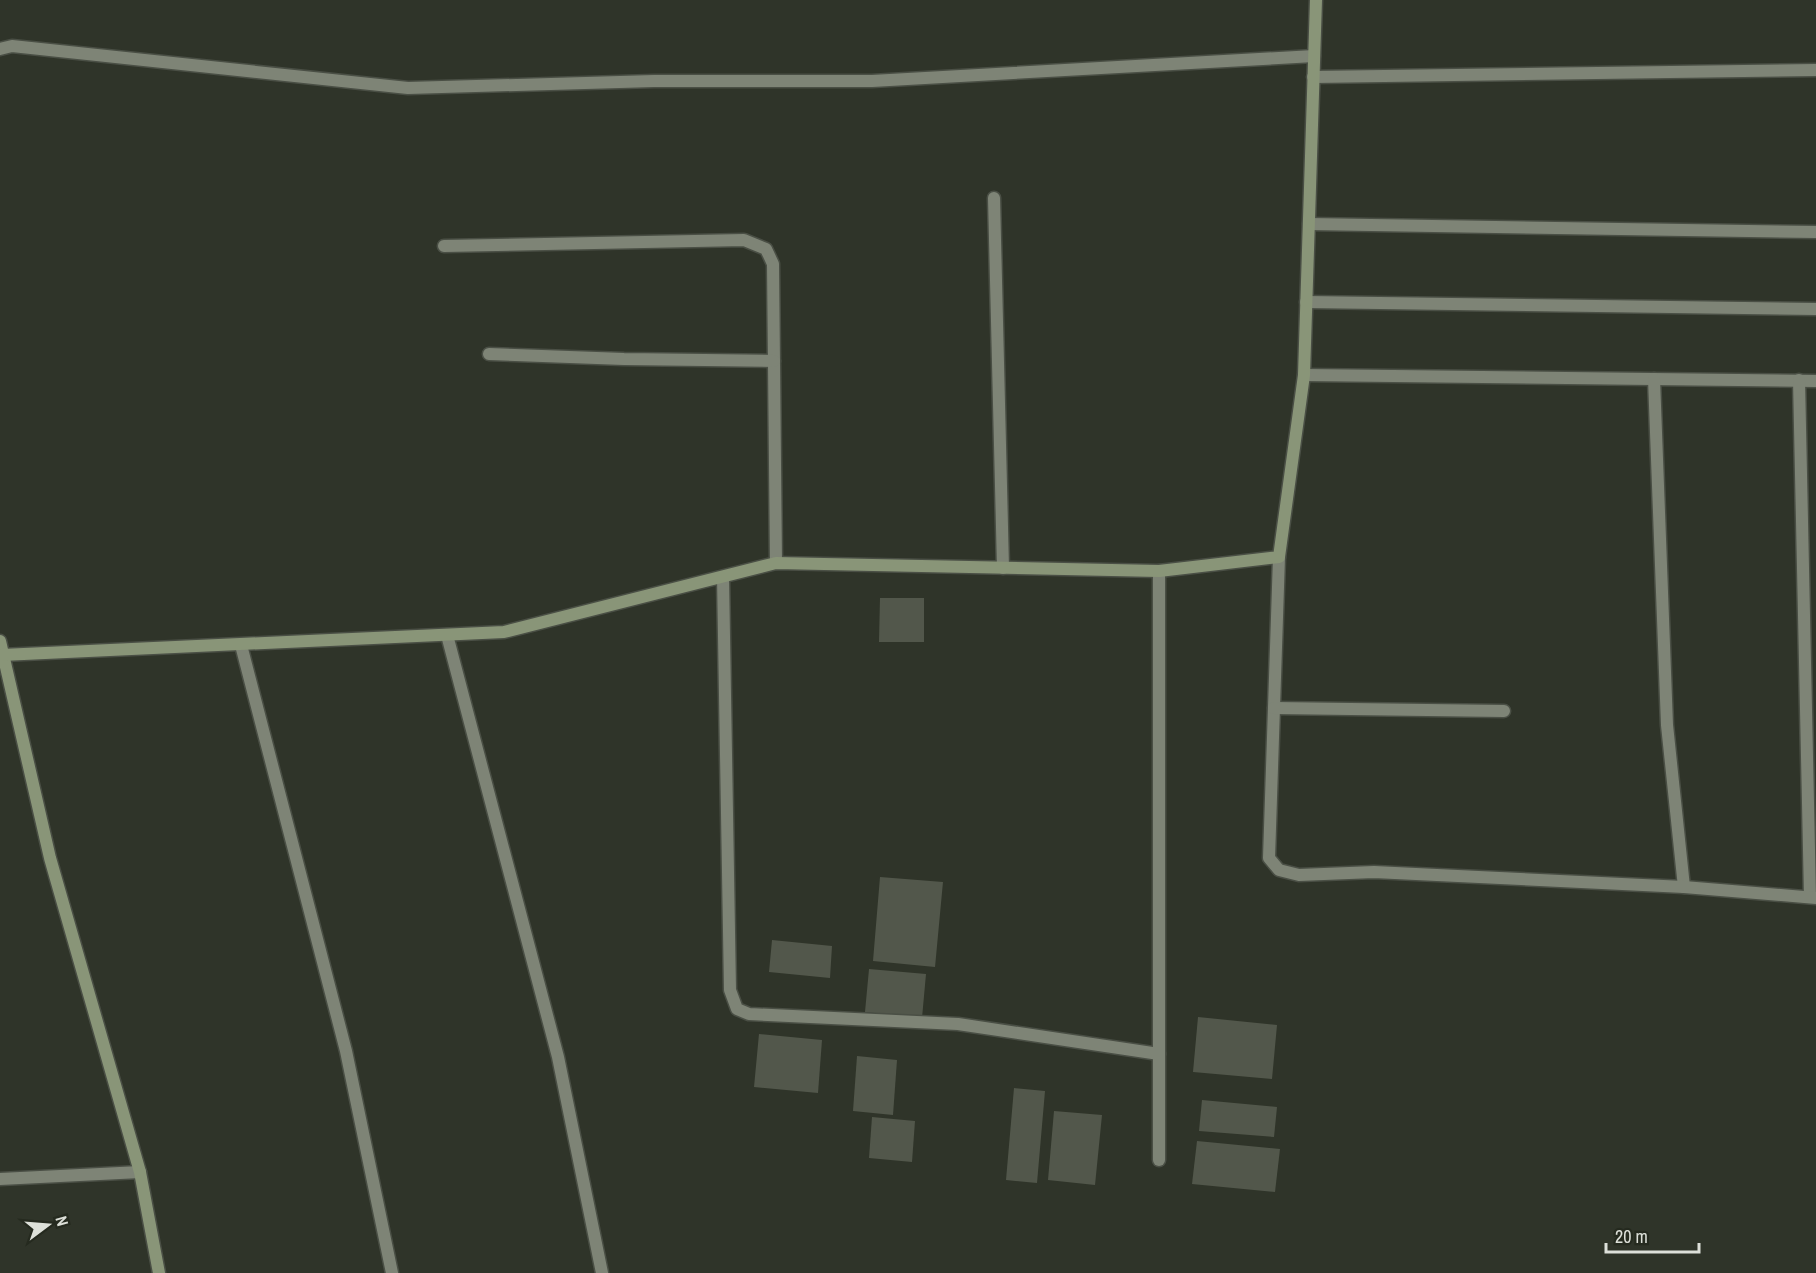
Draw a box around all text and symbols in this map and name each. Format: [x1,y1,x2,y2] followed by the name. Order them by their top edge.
[18,1195,78,1255] north arrow
[51,1213,74,1228] text: N
[1606,1216,1699,1254] scale bar
[1615,1224,1648,1249] text: 20 m

